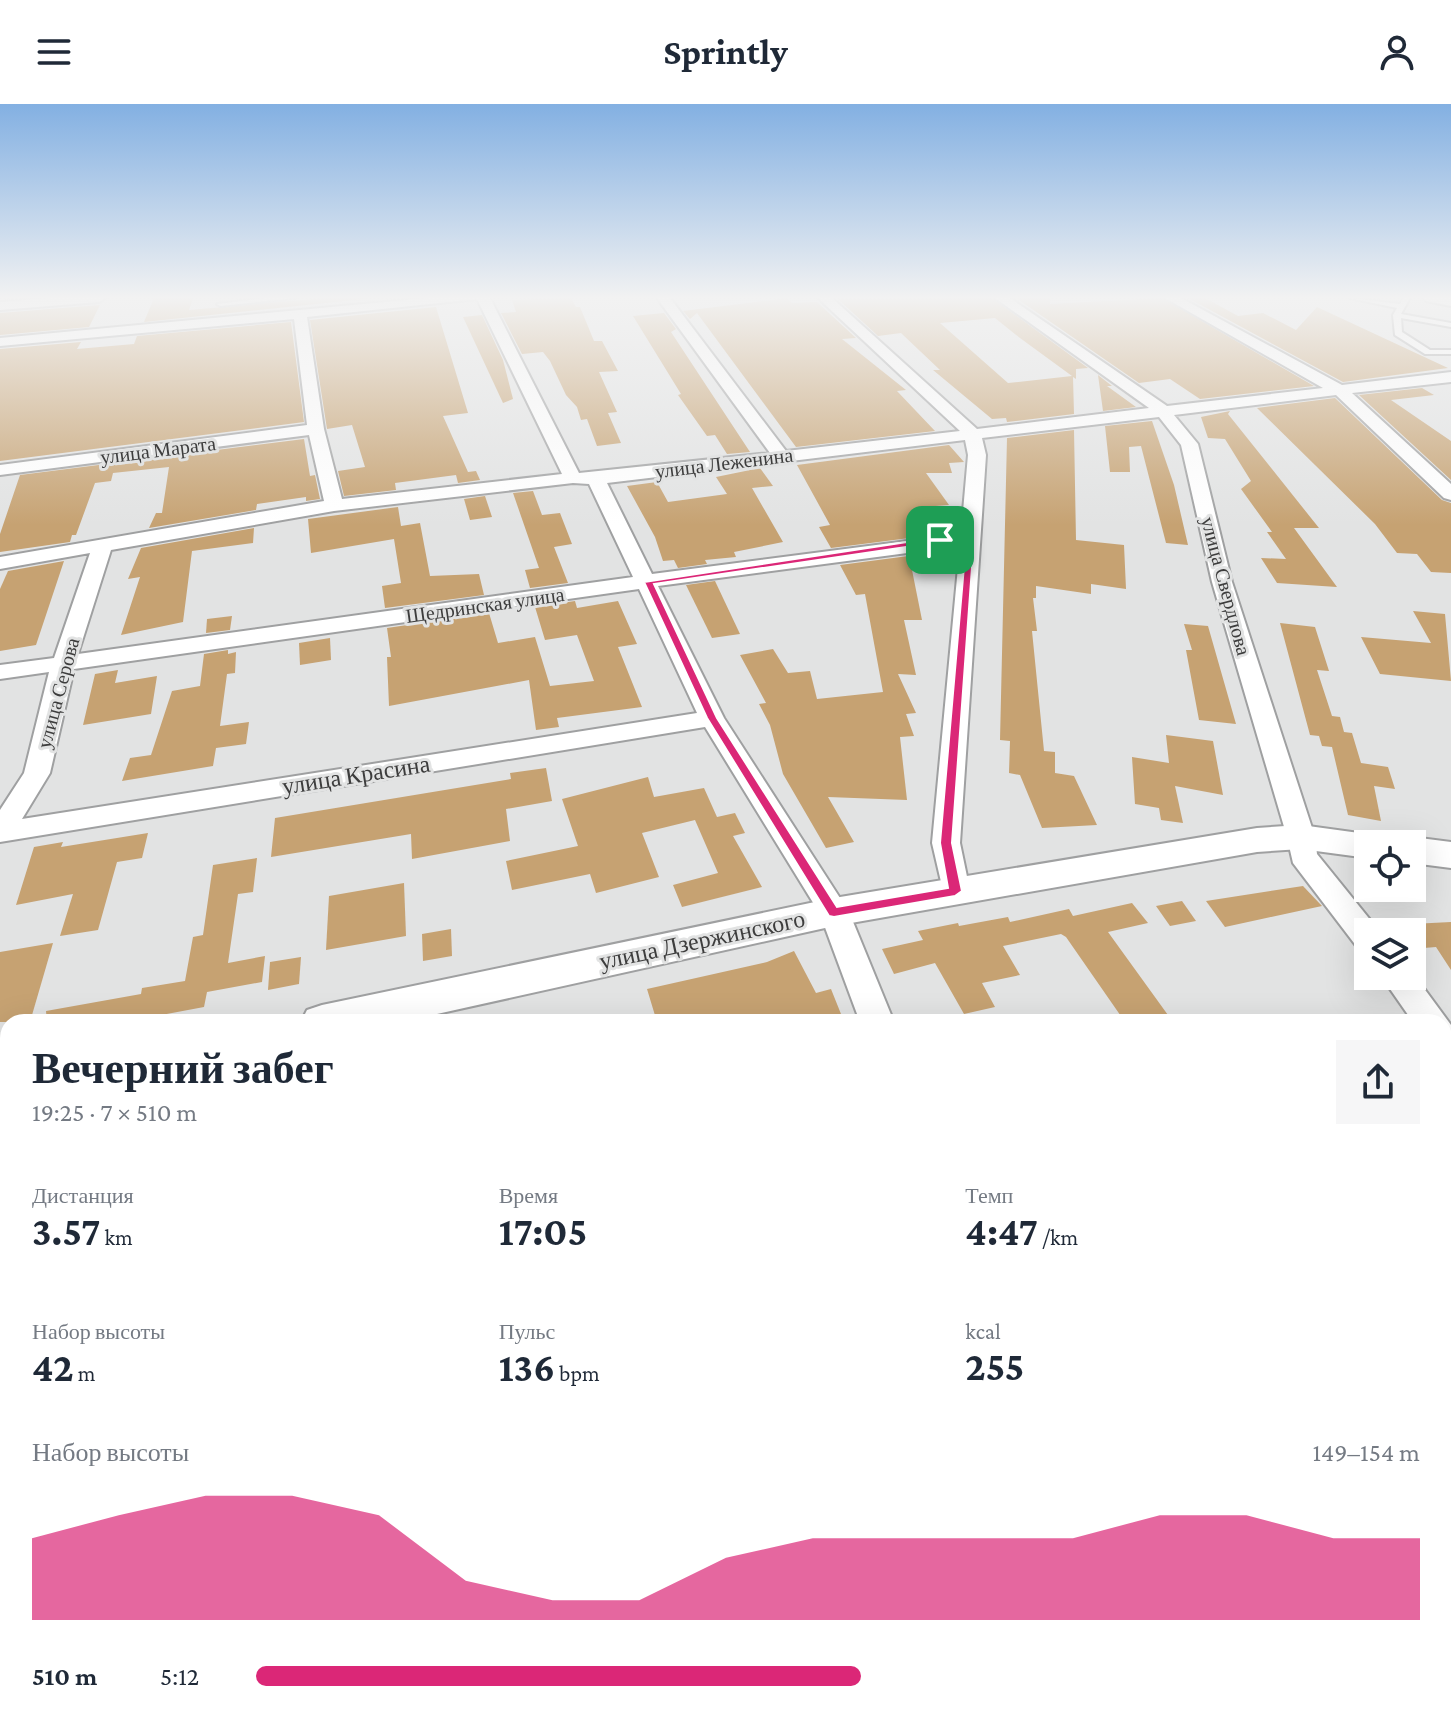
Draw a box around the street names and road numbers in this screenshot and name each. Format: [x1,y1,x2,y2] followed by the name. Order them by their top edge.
[99,432,217,469] street label: улица Марата
[654,444,794,483] street label: улица Леженина
[1196,514,1255,658] street label: улица Свердлова
[404,583,566,628] street label: Щедринская улица
[33,635,84,751] street label: улица Серова
[280,749,432,800] street label: улица Красина
[597,905,807,974] street label: улица Дзержинского

